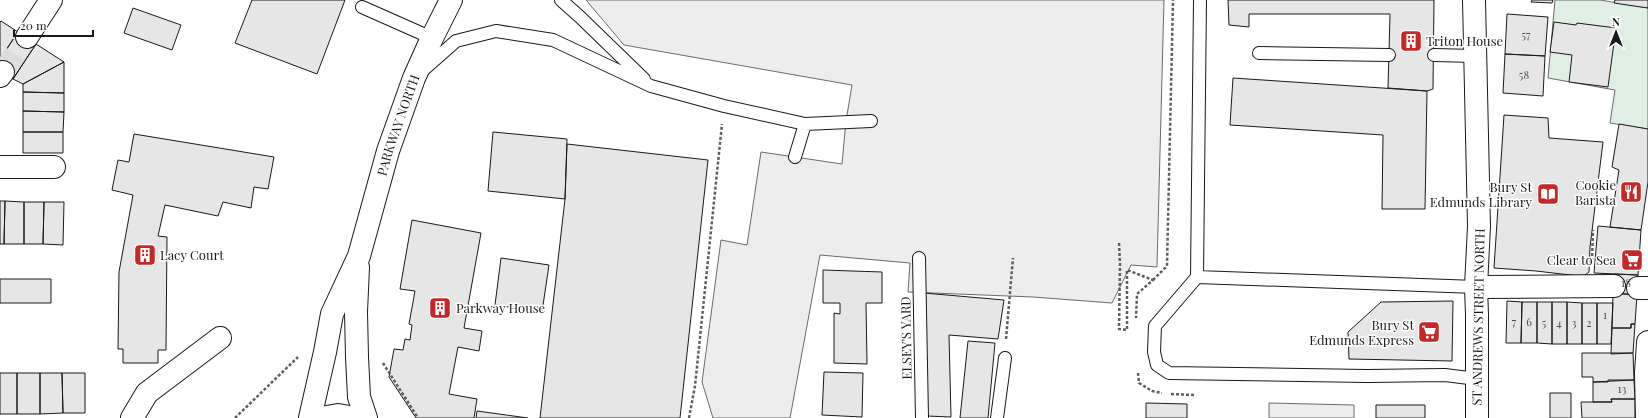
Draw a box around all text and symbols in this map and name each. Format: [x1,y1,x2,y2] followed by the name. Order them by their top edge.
[14,12,93,38] scale bar
[1596,12,1636,52] north arrow
[1612,14,1620,29] text: N
[20,17,47,33] text: 20 m
[1521,27,1531,42] house number: 57
[1398,28,1424,54] building icon: Triton House
[1426,32,1503,49] place label: Triton House
[1519,67,1529,82] house number: 58
[373,72,423,177] street label: PARKWAY NORTH
[1575,176,1617,208] place label: Cookie Barista
[1430,178,1532,210] place label: Bury St Edmunds Library
[1618,179,1644,205] restaurant icon: Cookie Barista
[1535,181,1561,207] library icon: Bury St Edmunds Library
[1467,228,1488,406] street label: ST ANDREWS STREET NORTH
[132,242,158,268] building icon: Lacy Court
[160,246,224,263] place label: Lacy Court
[1619,247,1645,273] supermarket icon: Clear to Sea
[1547,251,1617,268] place label: Clear to Sea
[1621,275,1631,290] house number: 18
[427,295,453,321] building icon: Parkway House
[896,296,915,380] street label: ELSEY'S YARD
[456,299,546,316] place label: Parkway House
[1603,307,1607,322] house number: 1
[1512,314,1517,329] house number: 7
[1526,314,1532,329] house number: 6
[1542,315,1547,330] house number: 5
[1556,315,1562,330] house number: 4
[1572,315,1577,330] house number: 3
[1586,315,1592,330] house number: 2
[1309,316,1414,348] place label: Bury St Edmunds Express
[1416,319,1442,345] supermarket icon: Bury St Edmunds Express
[1618,381,1626,396] house number: 13

